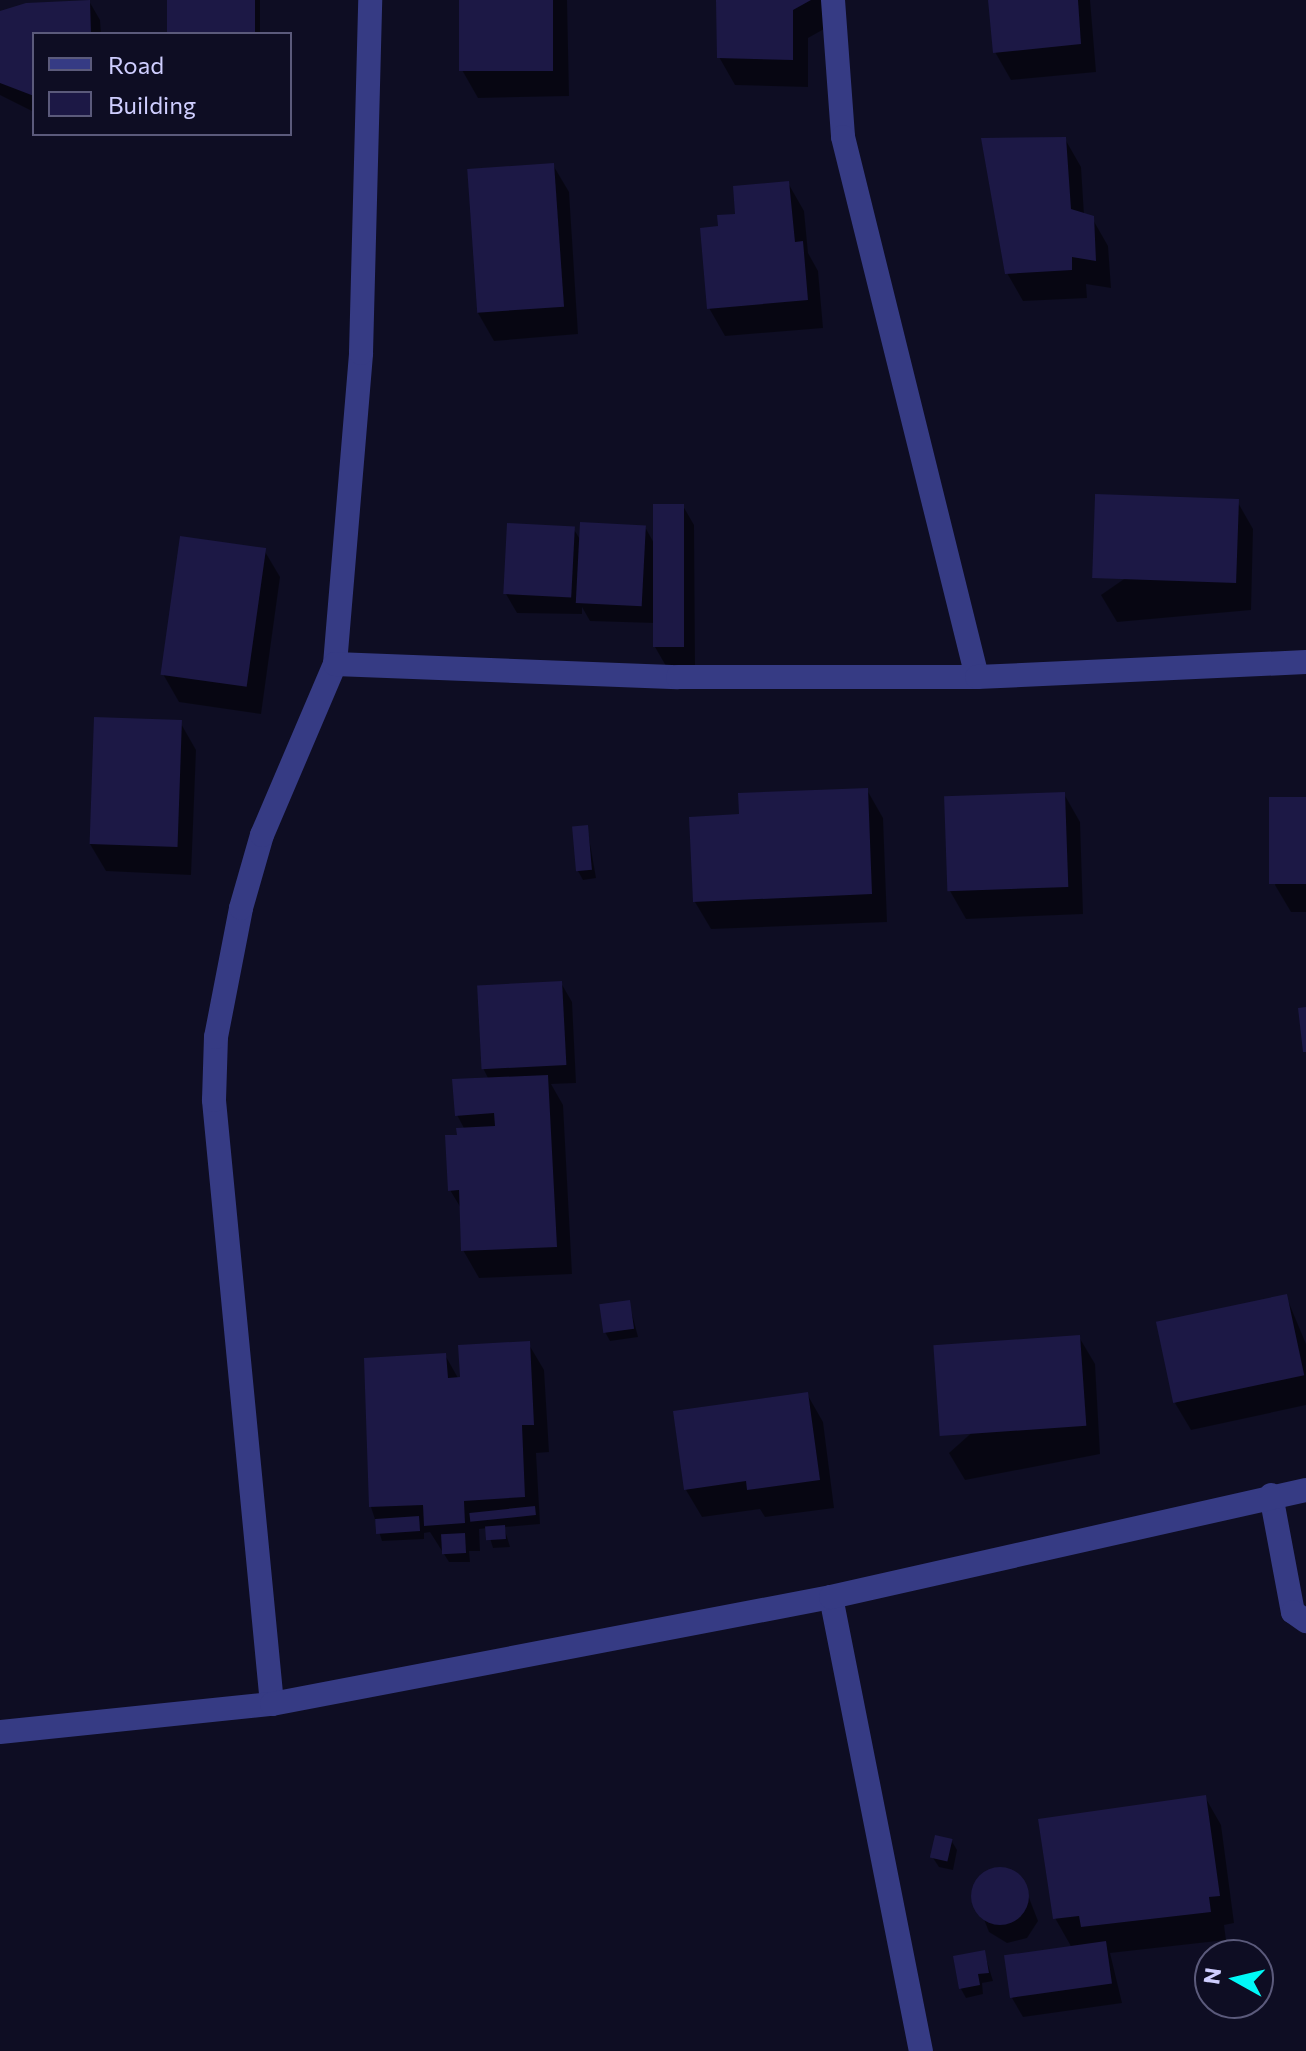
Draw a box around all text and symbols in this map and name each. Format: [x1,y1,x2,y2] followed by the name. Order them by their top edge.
[32,32,292,136] legend
[108,50,164,79] text: Road
[108,90,196,119] text: Building
[1194,1939,1274,2019] north arrow
[1197,1966,1226,1986] text: N

